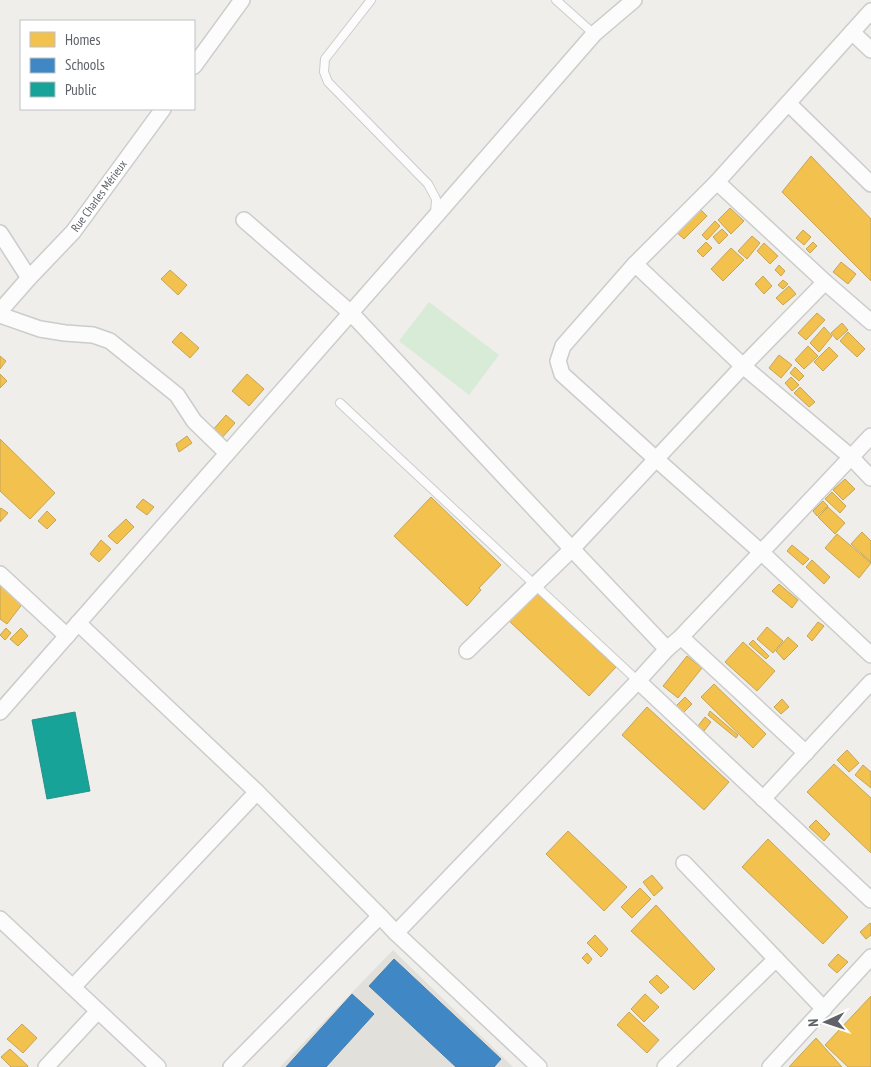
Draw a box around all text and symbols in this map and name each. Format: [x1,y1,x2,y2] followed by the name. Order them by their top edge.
[20,20,195,110] legend
[65,30,101,49] text: Homes
[65,55,105,74] text: Schools
[65,80,97,99] text: Public
[67,157,130,235] street label: Rue Charles Mérieux
[801,997,851,1047] north arrow
[804,1018,822,1027] text: N

